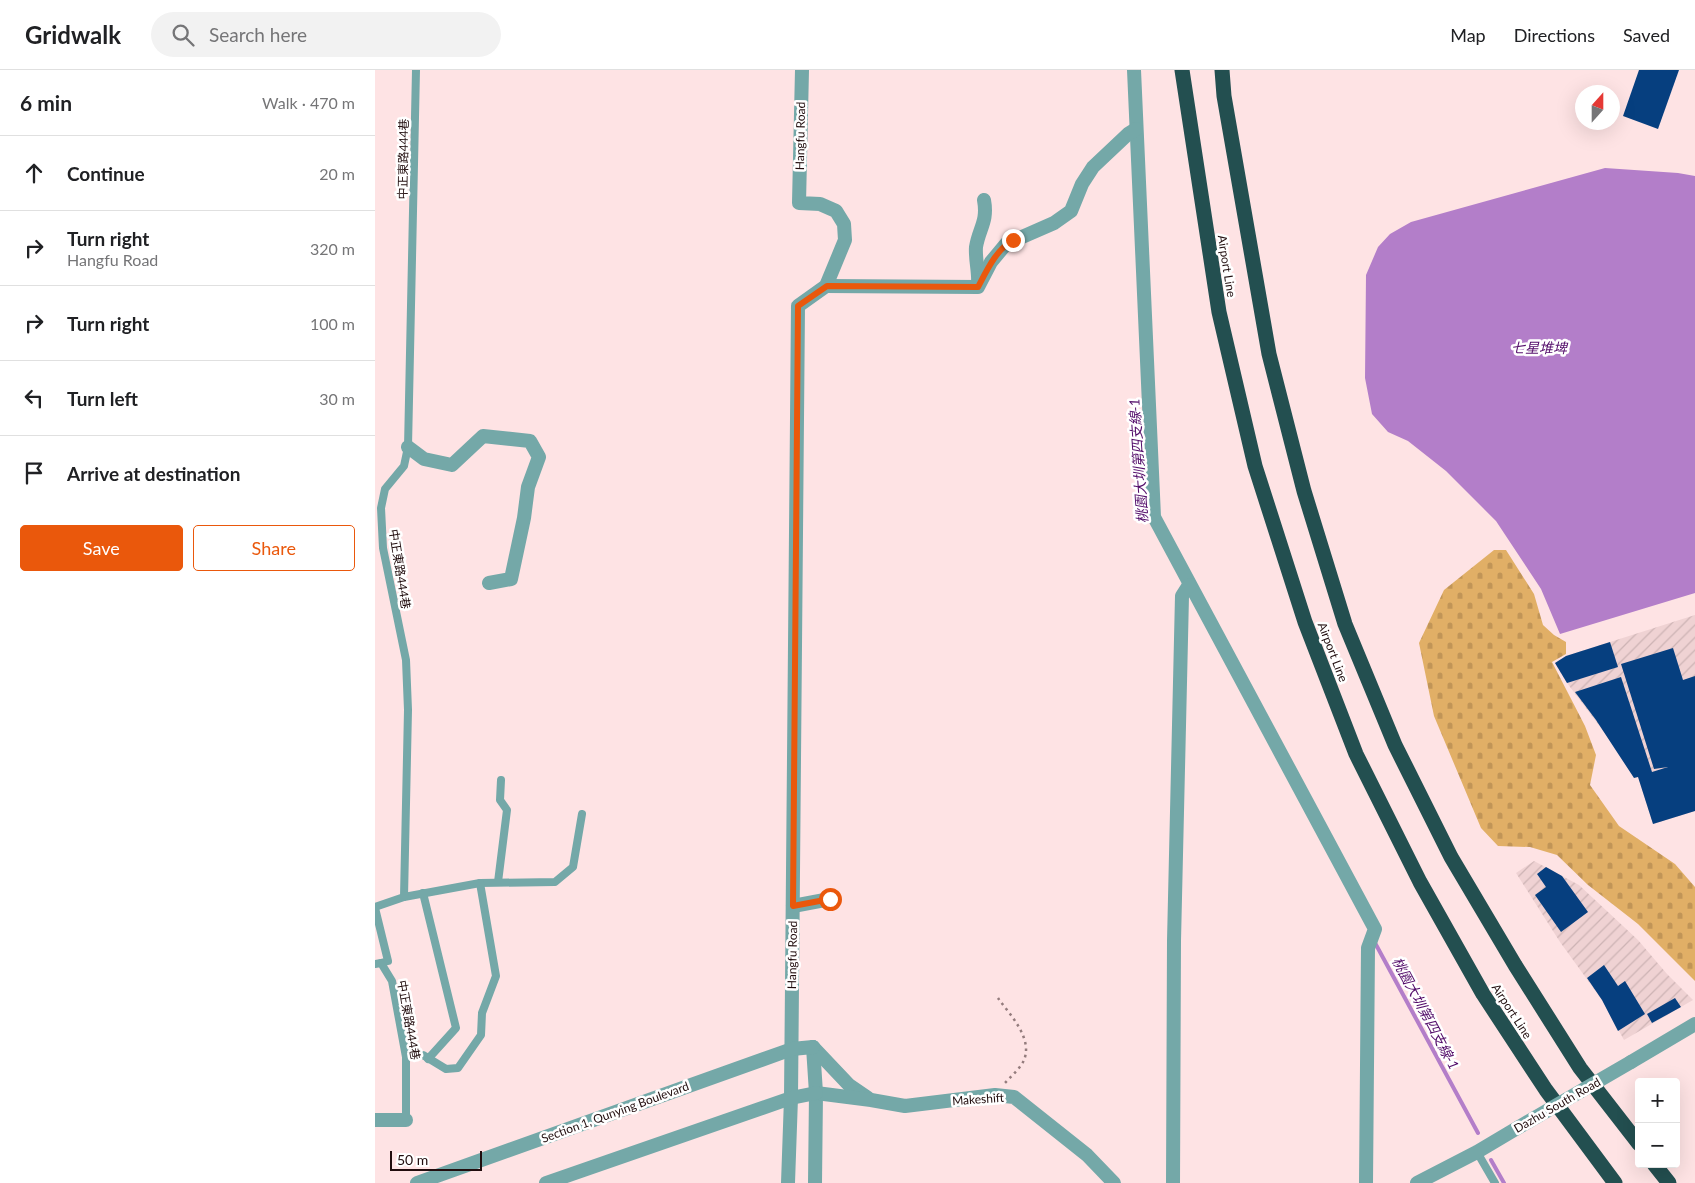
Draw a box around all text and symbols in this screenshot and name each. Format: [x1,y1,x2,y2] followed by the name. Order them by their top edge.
[151,12,501,57] search box
[25,20,121,49] text: Gridwalk
[169,21,197,49] icon: search
[209,23,307,46] text: Search here
[1450,24,1486,46] text: Map
[1514,24,1595,46] text: Directions
[1623,24,1670,46] text: Saved
[1575,85,1620,130] north arrow
[20,90,72,115] text: 6 min
[262,93,355,112] text: Walk · 470 m
[792,102,808,170] street label: Hangfu Road
[395,118,411,200] street label: 中正東路444巷
[20,159,48,187] icon: ahead
[67,162,145,185] text: Continue
[319,164,355,183] text: 20 m
[67,227,149,250] text: Turn right
[1002,229,1025,252] route end
[20,234,48,262] icon: right
[1215,234,1239,298] street label: Airport Line
[310,239,355,258] text: 320 m
[67,250,158,269] text: Hangfu Road
[20,309,48,337] icon: right
[67,312,149,335] text: Turn right
[310,314,355,333] text: 100 m
[1511,339,1569,356] water label: 七星堆埤
[20,384,48,412] icon: left
[67,387,138,410] text: Turn left
[319,389,355,408] text: 30 m
[1125,398,1151,524] water label: 桃園大圳第四支線-1
[20,459,48,487] icon: arrive
[67,462,240,485] text: Arrive at destination
[20,525,183,571] button: Save
[193,525,355,571] button: Share
[386,528,414,610] street label: 中正東路444巷
[1315,620,1351,684] street label: Airport Line
[819,888,842,911] route start
[784,921,800,989] street label: Hangfu Road
[1389,954,1463,1072] water label: 桃園大圳第四支線-1
[395,979,423,1061] street label: 中正東路444巷
[1489,981,1535,1041] street label: Airport Line
[1511,1074,1603,1136] street label: Dazhu South Road
[539,1078,691,1146] street label: Section 1, Qunying Boulevard
[1635,1078,1680,1168] map controls
[1635,1078,1680,1123] button: +
[952,1090,1005,1108] street label: Makeshift
[1635,1123,1680,1168] button: −
[390,1148,483,1171] scale bar
[397,1151,428,1168] text: 50 m

